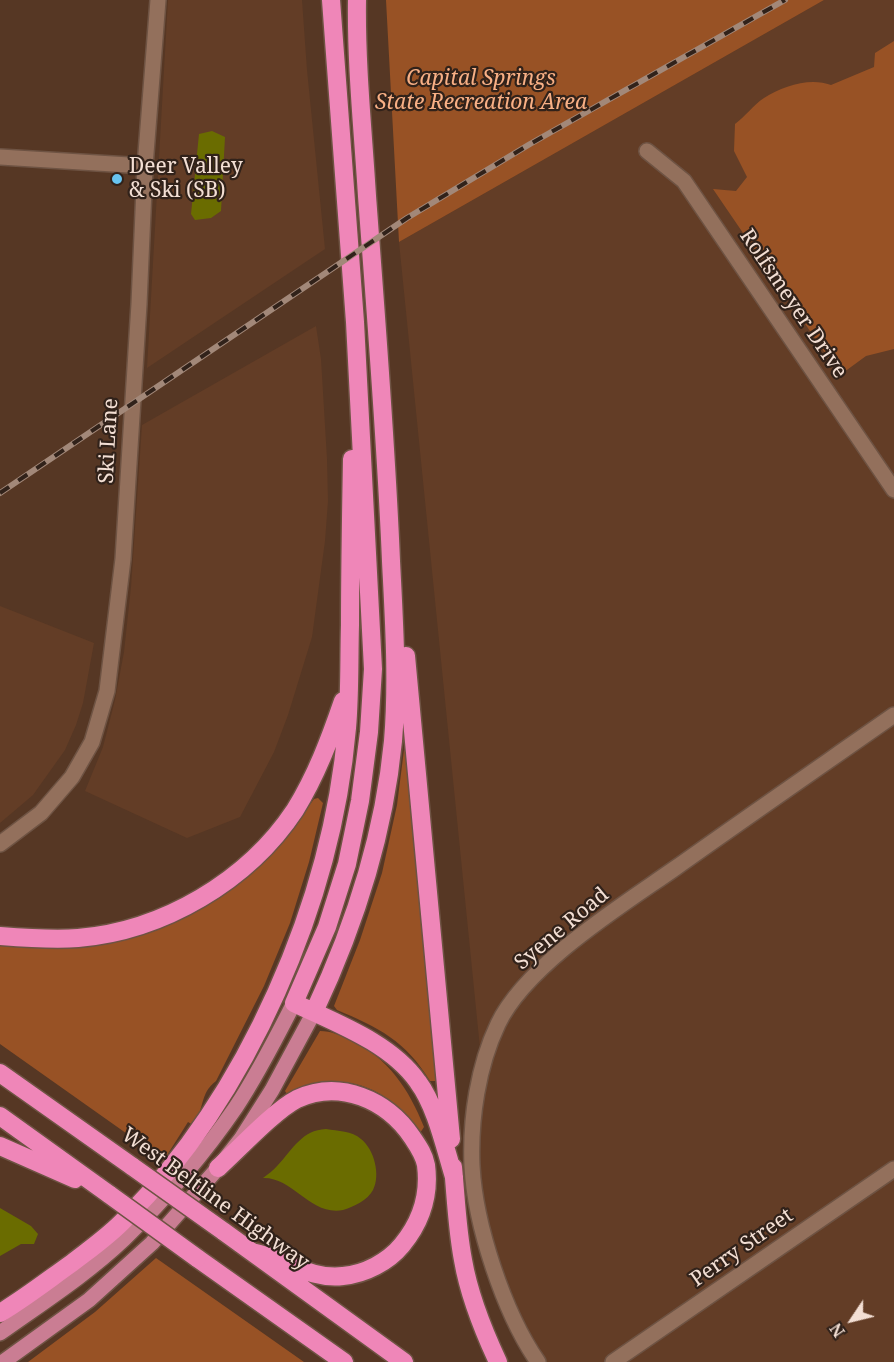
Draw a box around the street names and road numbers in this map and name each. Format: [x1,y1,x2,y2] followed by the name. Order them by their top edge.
[734,225,852,383] street label: Rolfsmeyer Drive
[94,398,124,484] street label: Ski Lane
[510,882,614,976] street label: Syene Road
[116,1122,314,1276] street label: West Beltline Highway
[686,1203,798,1293] street label: Perry Street

